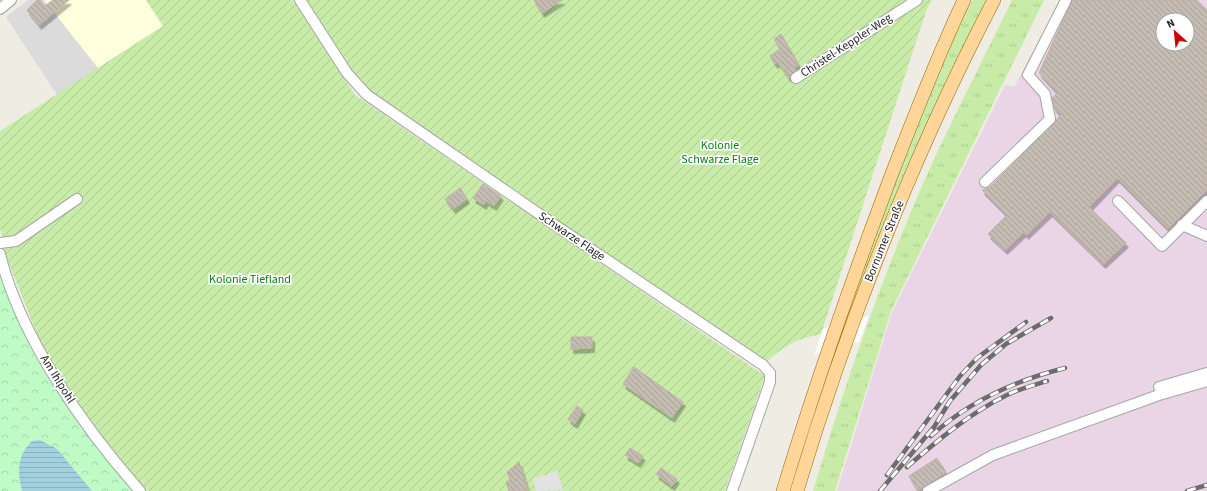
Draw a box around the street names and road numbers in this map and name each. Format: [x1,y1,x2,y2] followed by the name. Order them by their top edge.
[797,9,895,81] street label: Christel-Keppler-Weg
[860,198,909,284] street label: Bornumer Straße
[535,208,609,265] street label: Schwarze Flage
[36,352,79,407] street label: Am Ihlpohl

